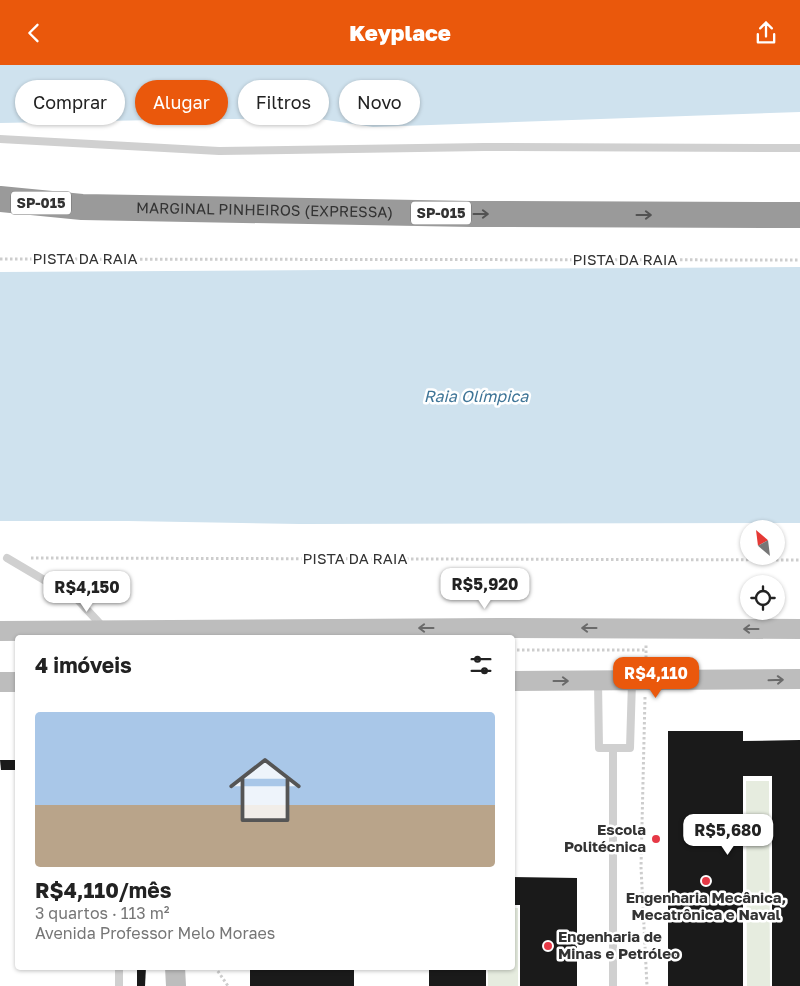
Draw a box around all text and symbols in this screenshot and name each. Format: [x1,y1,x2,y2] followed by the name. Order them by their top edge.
[20,19,48,47] icon: back
[349,19,451,46] text: Keyplace
[752,19,780,47] icon: share
[15,80,125,125] chip: Comprar
[135,80,228,125] chip: Alugar
[238,80,329,125] chip: Filtros
[339,80,420,125] chip: Novo
[11,191,71,215] road number: SP-015
[136,198,393,221] street label: MARGINAL PINHEIROS (EXPRESSA)
[411,201,471,225] road number: SP-015
[472,209,489,219] one-way arrow
[635,210,651,219] one-way arrow
[33,249,137,267] street label: PISTA DA RAIA
[573,250,677,268] street label: PISTA DA RAIA
[424,386,529,406] water label: Raia Olímpica
[740,520,785,565] north arrow
[740,520,785,620] map controls
[303,549,407,567] street label: PISTA DA RAIA
[439,567,531,610] pin: R$5,920
[41,571,133,613] pin: R$4,150
[451,574,519,594] text: R$5,920
[740,575,785,620] button: locate
[54,577,120,597] text: R$4,150
[419,623,435,633] one-way arrow
[581,623,598,633] one-way arrow
[744,624,760,634] one-way arrow
[467,651,495,679] icon: filters
[35,652,132,678] text: 4 imóveis
[610,657,702,699] pin: R$4,110
[624,663,688,683] text: R$4,110
[768,675,784,685] one-way arrow
[552,676,569,686] one-way arrow
[220,745,310,835] icon: home
[682,813,774,856] pin: R$5,680
[564,820,646,855] place label: Escola Politécnica
[694,820,762,840] text: R$5,680
[650,833,662,845] marker: Escola Politécnica
[700,875,712,887] marker: Engenharia Mecânica, Mecatrônica e Naval
[35,877,171,903] text: R$4,110/mês
[626,888,786,923] place label: Engenharia Mecânica, Mecatrônica e Naval
[35,903,170,923] text: 3 quartos · 113 m²
[35,923,275,943] text: Avenida Professor Melo Moraes
[558,927,680,962] place label: Engenharia de Minas e Petróleo
[542,940,554,952] marker: Engenharia de Minas e Petróleo

